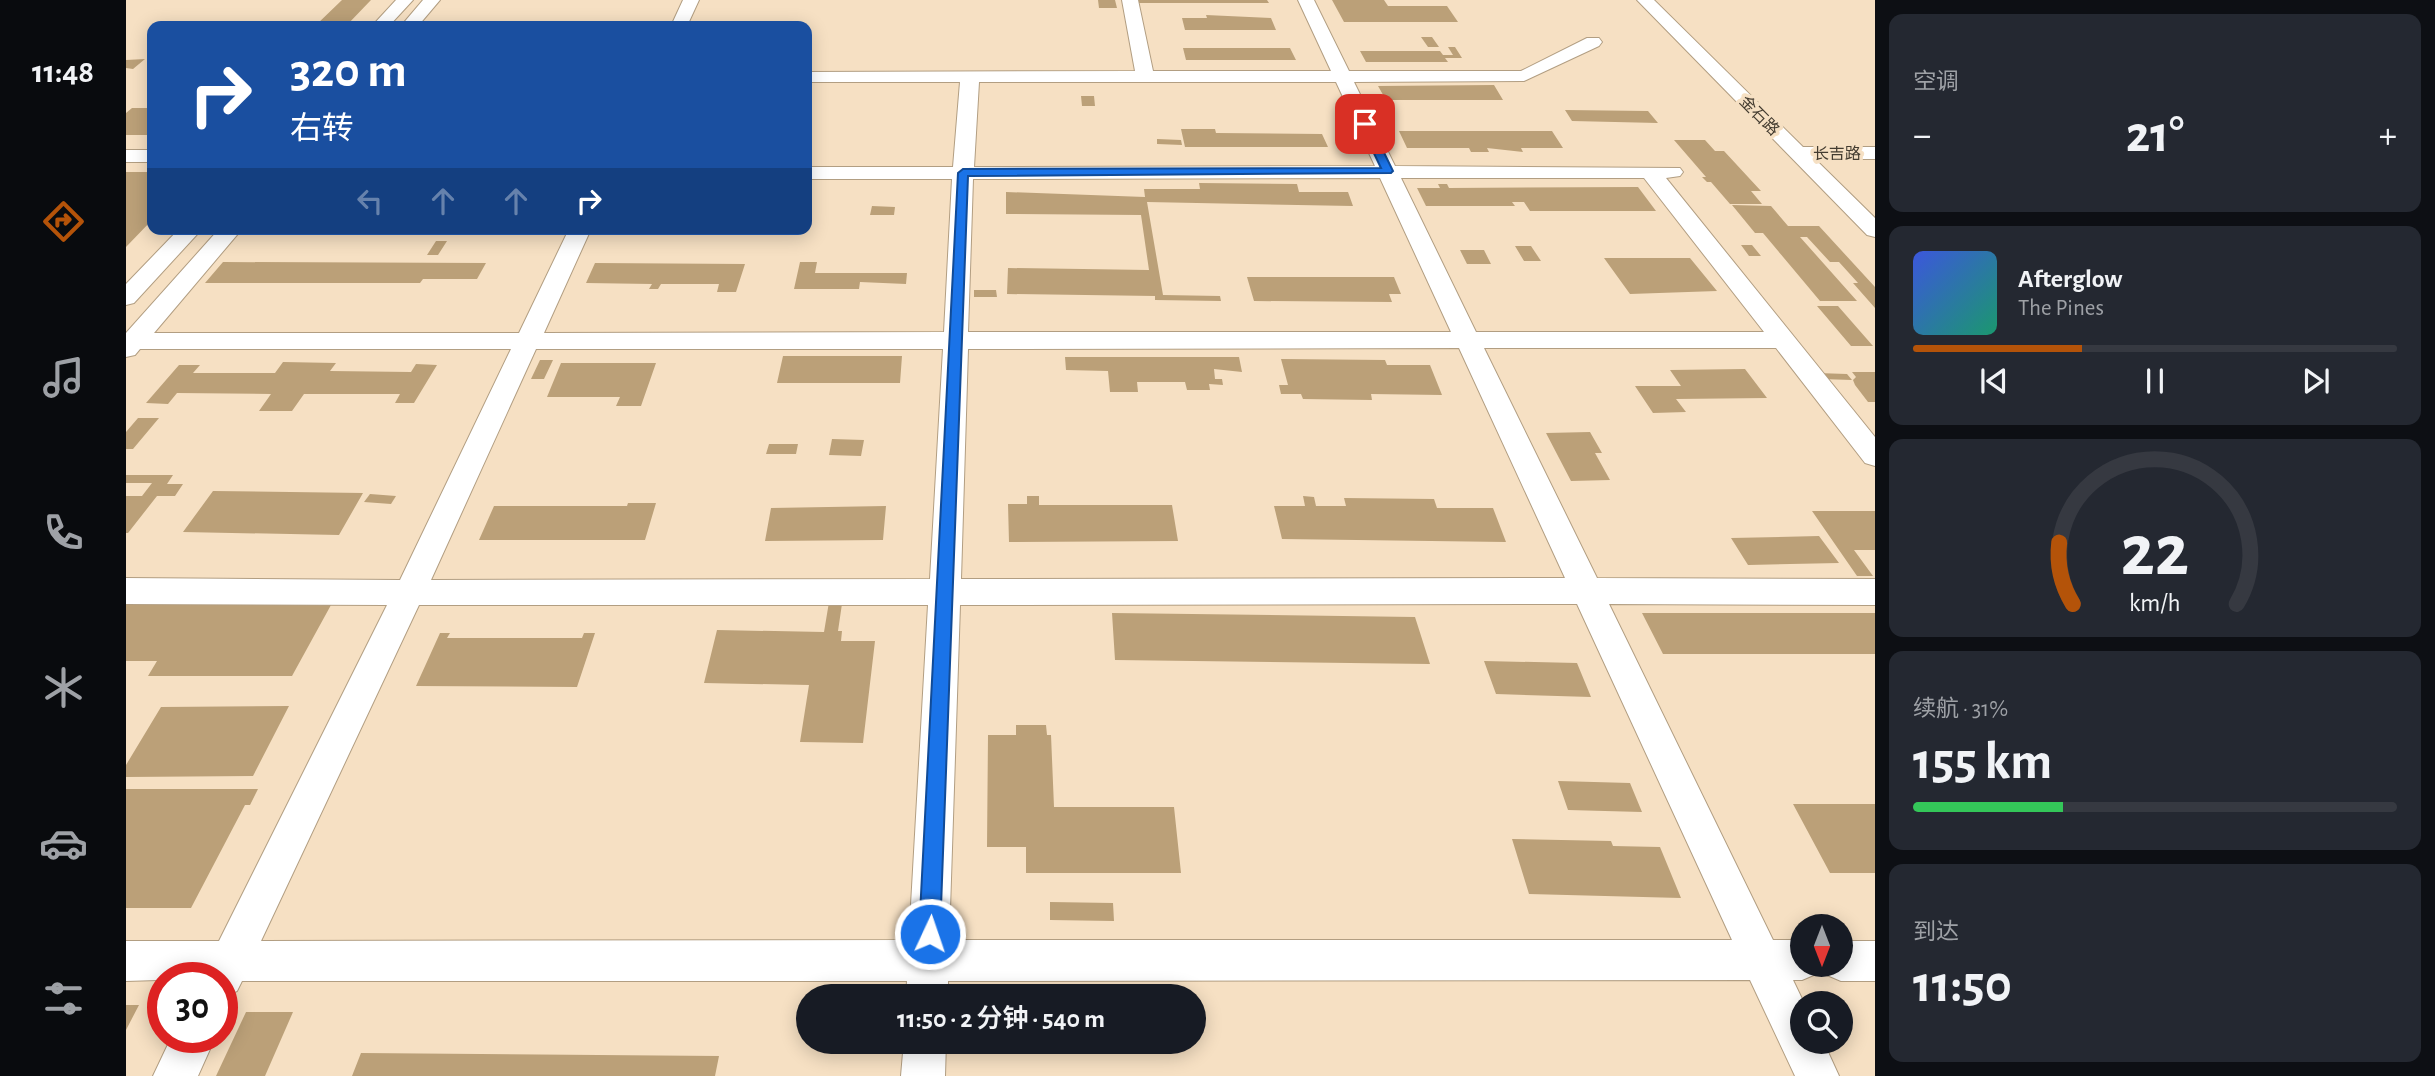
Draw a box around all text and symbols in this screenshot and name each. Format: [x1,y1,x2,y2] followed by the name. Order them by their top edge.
[290,47,407,96] text: 320 m
[175,49,266,140] icon: right
[32,56,94,88] text: 11:48
[1913,71,1959,94] text: 空调
[1737,92,1783,138] street label: 金石路
[1335,94,1395,154] pin
[1346,105,1384,143] icon: arrive
[2126,109,2184,161] text: 21°
[290,113,354,145] text: 右转
[1913,117,1931,155] text: −
[2379,117,2397,155] text: +
[1813,145,1861,162] street label: 长吉路
[351,182,389,220] icon: left
[424,182,462,220] icon: ahead
[497,182,535,220] icon: ahead
[570,182,608,220] icon: right
[39,197,88,246] icon: directions
[2018,266,2122,292] text: Afterglow
[2018,297,2104,320] text: The Pines
[39,353,88,402] icon: music
[1975,362,2013,400] icon: previous
[2136,362,2174,400] icon: pause
[2297,362,2335,400] icon: next
[39,508,88,557] icon: phone
[2121,516,2189,589] text: 22
[2129,591,2181,616] text: km/h
[39,663,88,712] icon: climate
[1913,698,2008,721] text: 续航 · 31%
[1913,736,2052,788] text: 155 km
[39,819,88,868] icon: car
[893,897,967,971] position arrow
[1790,914,1853,976] north arrow
[1790,914,1853,1054] map controls
[1913,921,1959,944] text: 到达
[1913,959,2012,1011] text: 11:50
[147,962,238,1053] speed limit sign: 30
[39,974,88,1023] icon: filters
[1790,991,1853,1054] button: search
[897,1006,1105,1032] text: 11:50 · 2 分钟 · 540 m

